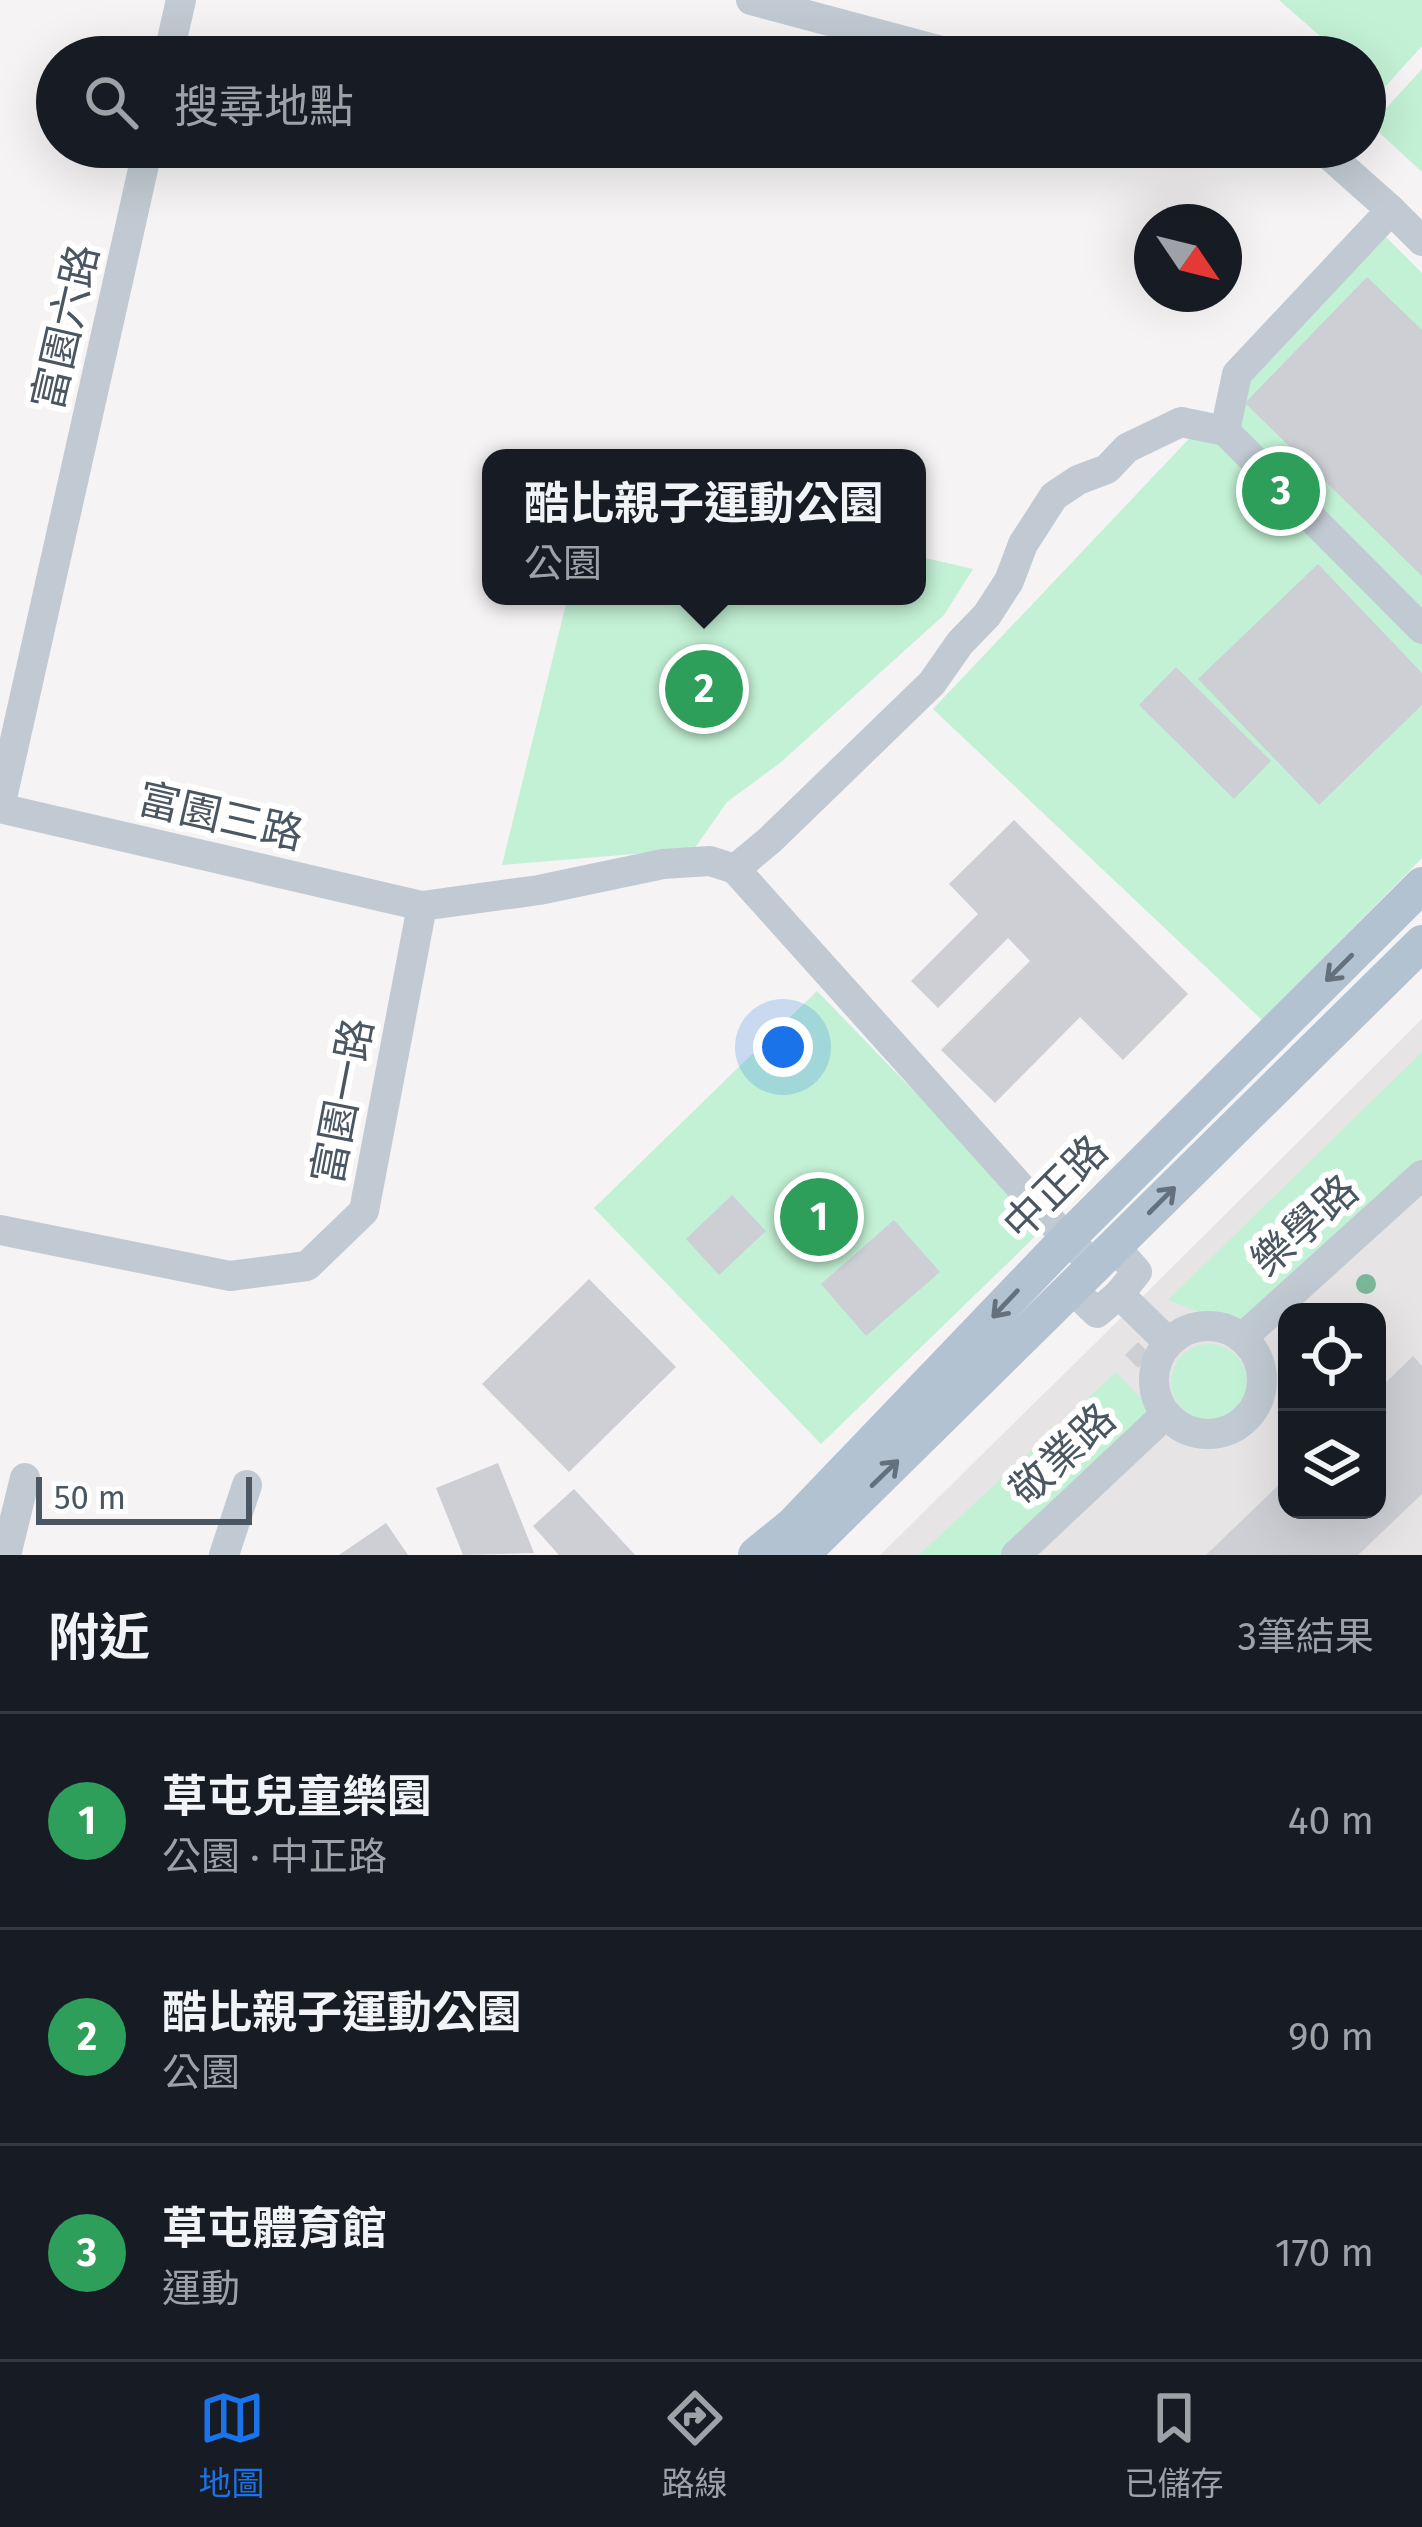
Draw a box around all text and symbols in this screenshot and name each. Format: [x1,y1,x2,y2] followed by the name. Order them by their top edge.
[36,36,1386,168] search box
[78,69,144,135] icon: search
[174,80,354,134] text: 搜尋地點
[1134,204,1242,312] north arrow
[23,240,109,415] street label: 富園六路
[1242,446,1320,536] pin: 3
[482,449,926,605] popup
[524,477,884,531] text: 酷比親子運動公園
[524,541,602,587] text: 公園
[665,644,743,734] pin: 2
[133,774,308,860] street label: 富園三路
[1325,953,1354,982] one-way arrow
[302,1014,384,1188] street label: 富園一路
[753,1017,813,1077] your location
[993,1125,1118,1250] street label: 中正路
[1241,1165,1368,1286] street label: 樂學路
[780,1172,858,1262] pin: 1
[1147,1185,1177,1215] one-way arrow
[991,1288,1019,1318] one-way arrow
[1278,1303,1386,1519] map controls
[1278,1303,1386,1411] button: locate
[1000,1393,1126,1516] street label: 敬業路
[1278,1411,1386,1519] button: layers
[870,1460,899,1488] one-way arrow
[36,1471,252,1524] scale bar
[54,1478,126,1518] text: 50 m
[48,1607,150,1669] text: 附近
[1238,1614,1374,1660] text: 3筆結果
[162,1770,432,1824] text: 草屯兒童樂園
[78,1798,96,1844] text: 1
[1288,1798,1374,1844] text: 40 m
[162,1834,387,1880] text: 公園 · 中正路
[162,1986,522,2040] text: 酷比親子運動公園
[77,2014,97,2060] text: 2
[1288,2014,1374,2060] text: 90 m
[162,2050,240,2096] text: 公園
[162,2202,387,2256] text: 草屯體育館
[77,2230,97,2276] text: 3
[1275,2230,1374,2276] text: 170 m
[162,2266,240,2312] text: 運動
[199,2385,265,2505] tab: 地圖
[662,2385,728,2505] tab: 路線
[1125,2385,1224,2505] tab: 已儲存

